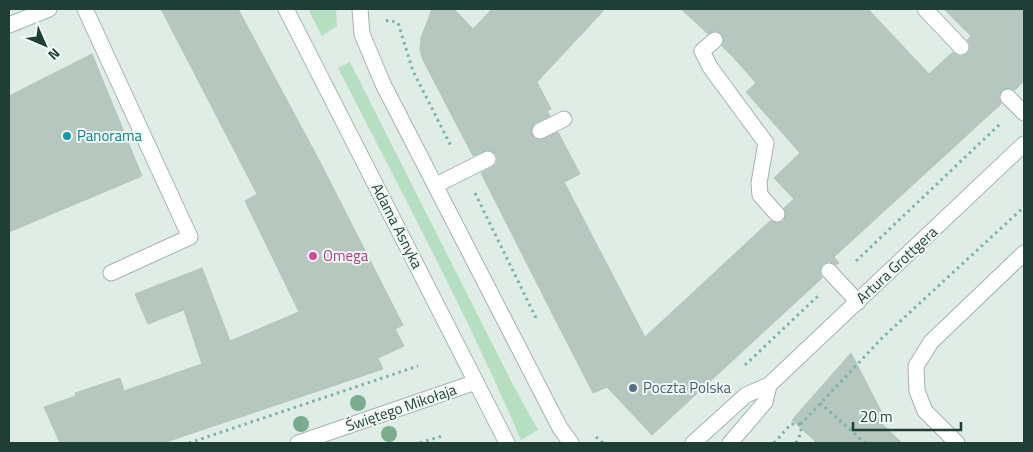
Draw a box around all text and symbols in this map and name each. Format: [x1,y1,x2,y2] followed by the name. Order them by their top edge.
[20,20,70,70] north arrow
[44,44,65,65] text: N
[77,124,143,147] place label: Panorama
[61,130,73,142] marker: Panorama
[366,179,429,273] street label: Adama Asnyka
[851,220,943,309] street label: Artura Grottgera
[323,244,369,267] place label: Omega
[307,250,319,262] marker: Omega
[643,376,732,399] place label: Poczta Polska
[342,378,460,437] street label: Świętego Mikołaja
[627,382,639,394] marker: Poczta Polska
[853,400,960,432] scale bar
[860,405,893,428] text: 20 m

